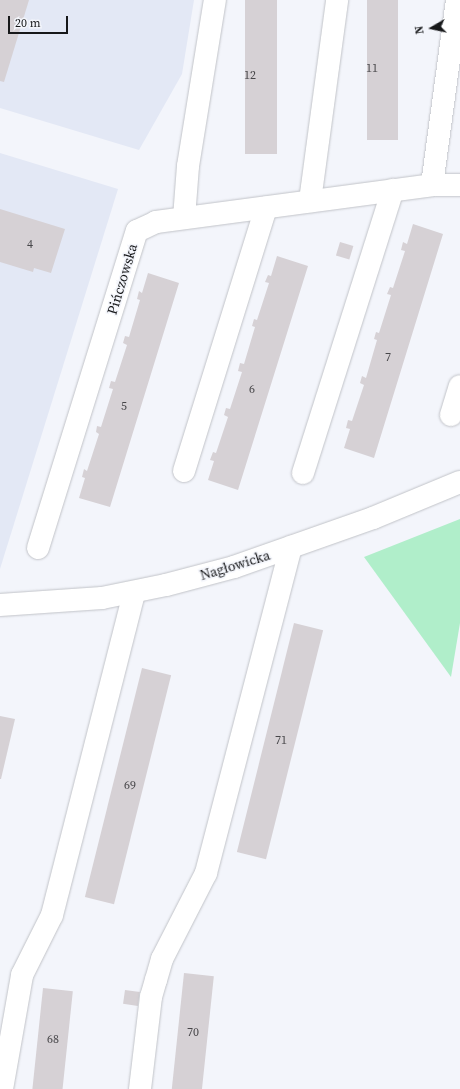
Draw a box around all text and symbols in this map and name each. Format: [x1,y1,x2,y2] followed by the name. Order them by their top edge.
[10,8,70,34] scale bar
[412,8,452,48] north arrow
[15,15,41,31] text: 20 m
[412,25,428,35] text: N
[366,62,378,76] house number: 11
[244,69,256,83] house number: 12
[27,238,33,252] house number: 4
[103,242,141,316] street label: Pińczowska
[385,351,391,365] house number: 7
[249,383,255,397] house number: 6
[121,400,127,414] house number: 5
[198,546,272,584] street label: Nagłowicka
[275,734,287,748] house number: 71
[124,779,136,793] house number: 69
[187,1026,199,1040] house number: 70
[47,1033,59,1047] house number: 68

